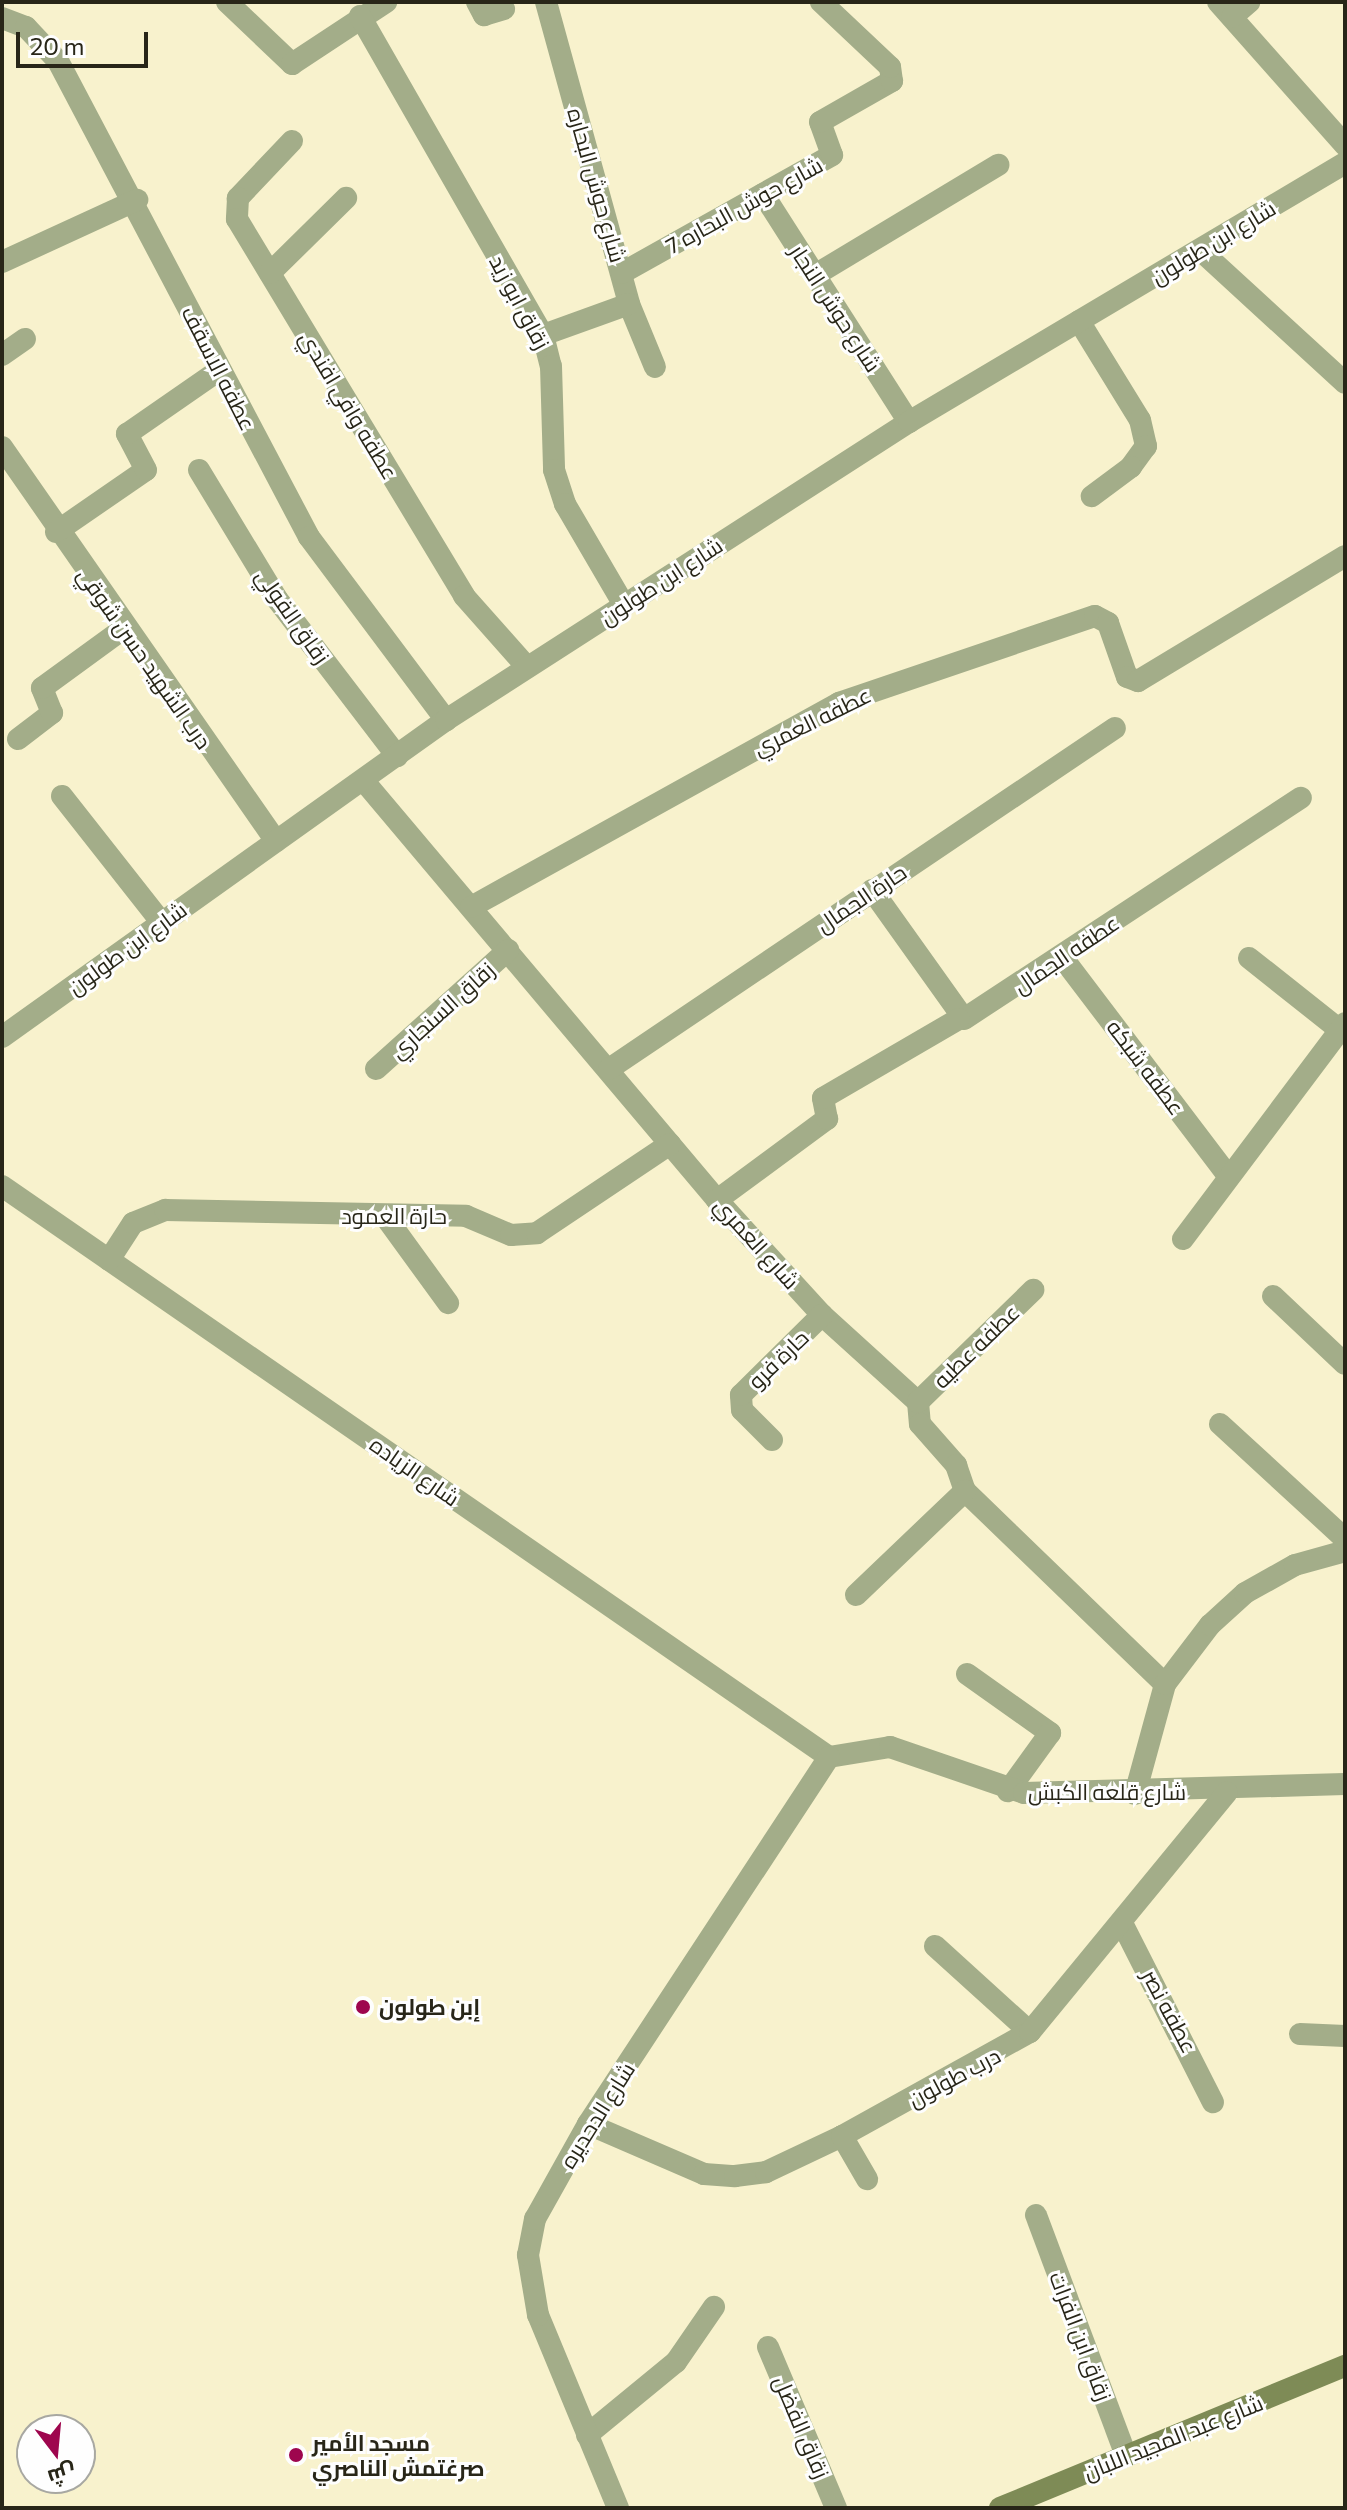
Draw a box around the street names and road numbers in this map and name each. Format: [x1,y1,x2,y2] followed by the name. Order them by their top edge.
[562,105,632,265] street label: شارع حوش البحاره
[661,151,827,259] street label: شارع حوش البحاره 7
[1146,194,1280,290] street label: شارع ابن طولون
[785,239,887,377] street label: شارع حوش النجار
[484,250,556,354] street label: زقاق ابو زيد
[176,301,262,435] street label: عطفه الاسقف
[294,326,404,484] street label: عطفه وافي افندي
[595,532,727,630] street label: شارع ابن طولون
[72,562,218,754] street label: درب الشهيد حسن شوقي
[251,563,335,669] street label: زقاق الفولي
[749,681,875,761] street label: عطفه العمري
[811,858,911,938] street label: حارة الجمال
[62,896,192,1000] street label: شارع ابن طولون
[1008,909,1124,999] street label: عطفه الجمال
[384,956,500,1064] street label: زقاق السنجاري
[1102,1014,1190,1120] street label: عطفه شبكه
[709,1192,805,1294] street label: شارع العمري
[341,1203,447,1229] street label: حارة العمود
[928,1299,1024,1393] street label: عطفه عطيه
[742,1324,814,1394] street label: حارة فرو
[365,1431,465,1511] street label: شارع الزياده
[1028,1779,1186,1805] street label: شارع قلعه الكبش
[1137,1965,1203,2057] street label: عطفه نصر
[903,2042,1005,2112] street label: درب طولون
[554,2057,640,2173] street label: شارع الدحديره
[1044,2268,1118,2404] street label: زقاق ابن الفرات
[769,2372,835,2482] street label: زقاق الفضل
[1079,2389,1267,2485] street label: شارع عبد المجيد اللبان

